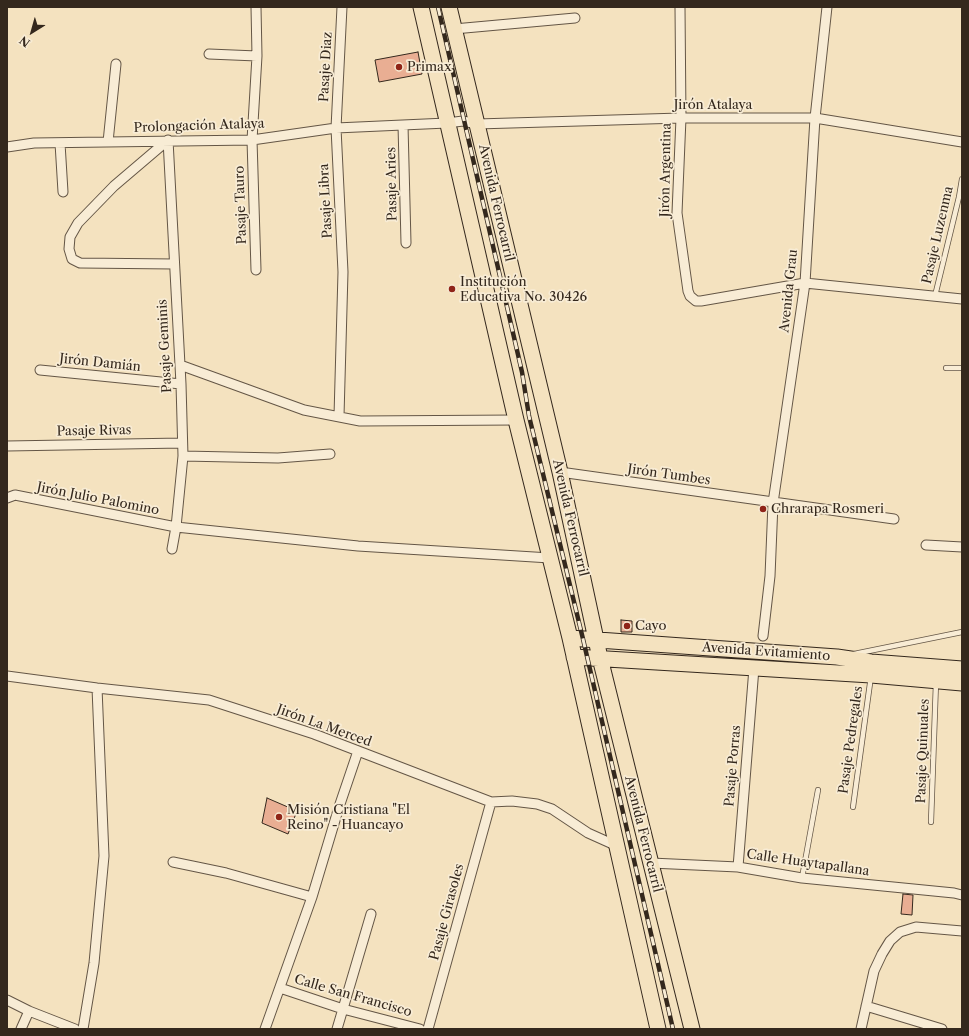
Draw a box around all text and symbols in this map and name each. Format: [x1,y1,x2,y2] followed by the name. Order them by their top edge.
[12,12,52,52] north arrow
[316,32,336,102] street label: Pasaje Diaz
[17,33,33,50] text: N
[407,59,452,75] place label: Primax
[394,62,404,72] marker: Primax
[674,97,752,113] street label: Jirón Atalaya
[133,116,265,136] street label: Prolongación Atalaya
[657,123,675,217] street label: Jirón Argentina
[475,143,517,263] street label: Avenida Ferrocarril
[384,147,400,221] street label: Pasaje Aries
[316,163,336,239] street label: Pasaje Libra
[232,165,250,245] street label: Pasaje Tauro
[919,185,957,285] street label: Pasaje Luzenma
[777,248,801,334] street label: Avenida Grau
[460,274,587,305] place label: Institución Educativa No. 30426
[447,284,457,294] marker: Institución Educativa No. 30426
[155,299,175,393] street label: Pasaje Geminis
[58,351,142,375] street label: Jirón Damián
[57,423,131,439] street label: Pasaje Rivas
[549,458,591,578] street label: Avenida Ferrocarril
[626,461,712,489] street label: Jirón Tumbes
[35,479,161,519] street label: Jirón Julio Palomino
[771,501,884,517] place label: Chrarapa Rosmeri
[758,504,768,514] marker: Chrarapa Rosmeri
[635,618,666,634] place label: Cayo
[622,621,632,631] marker: Cayo
[701,640,831,664] street label: Avenida Evitamiento
[836,685,866,795] street label: Pasaje Pedregales
[913,698,933,804] street label: Pasaje Quinuales
[274,702,374,750] street label: Jirón La Merced
[722,725,744,807] street label: Pasaje Porras
[621,774,665,894] street label: Avenida Ferrocarril
[287,802,410,833] place label: Misión Cristiana "El Reino" - Huancayo
[274,812,284,822] marker: Misión Cristiana "El Reino" - Huancayo
[746,847,870,879] street label: Calle Huaytapallana
[427,862,467,962] street label: Pasaje Girasoles
[292,972,414,1020] street label: Calle San Francisco

